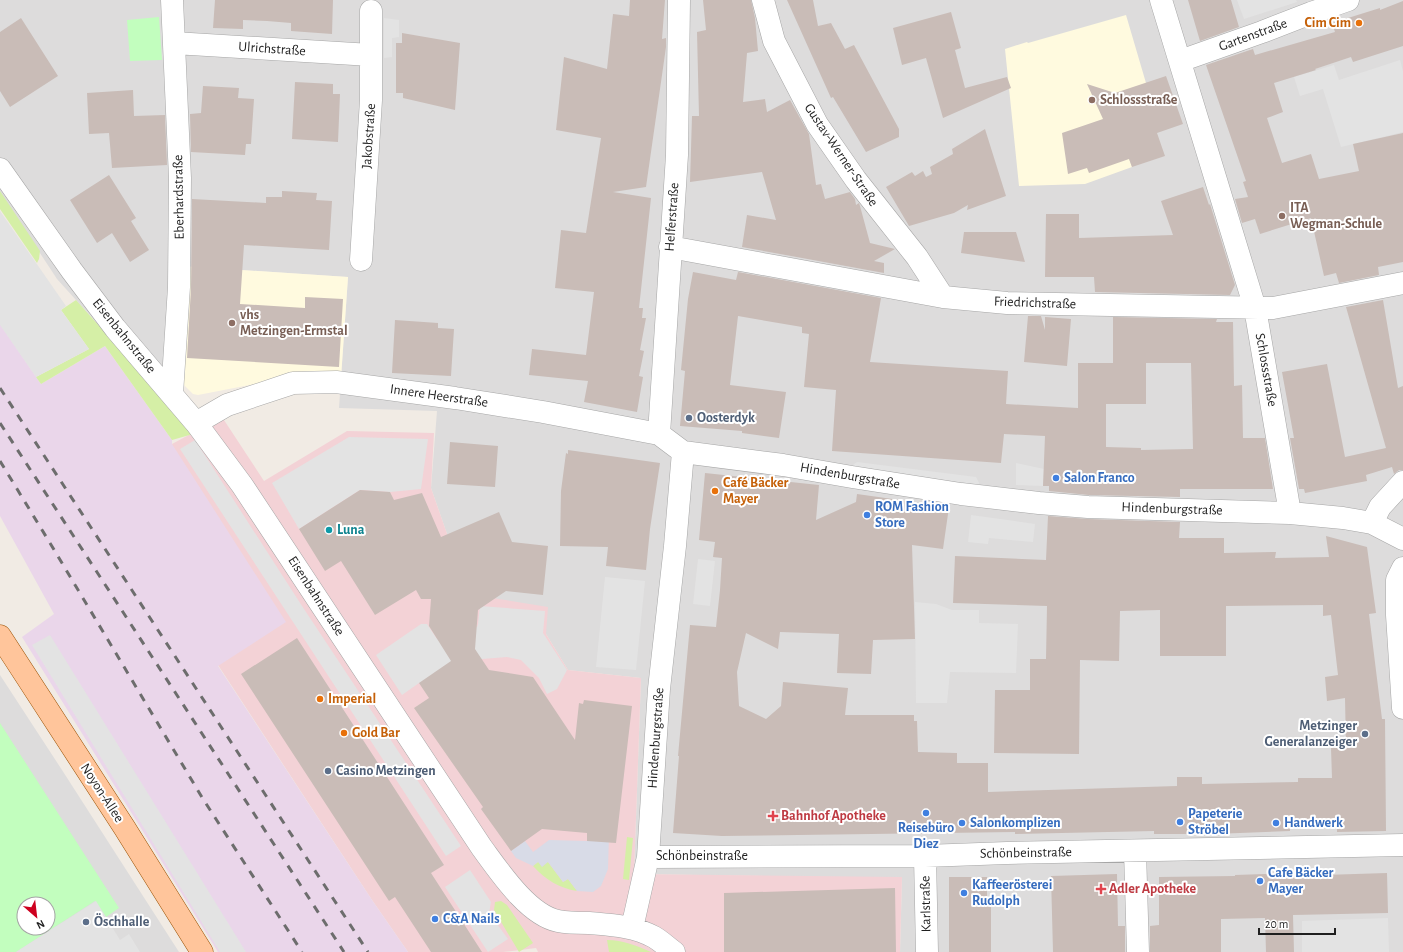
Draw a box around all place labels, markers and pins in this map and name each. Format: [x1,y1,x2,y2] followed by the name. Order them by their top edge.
[1305,16,1351,30] place label: Cim Cim
[1354,18,1364,28] marker: Cim Cim
[1100,93,1178,107] place label: Schlossstraße
[1087,95,1097,105] marker: Schlossstraße
[1290,201,1383,231] place label: ITA Wegman-Schule
[1277,211,1287,221] marker: ITA Wegman-Schule
[240,308,348,338] place label: vhs Metzingen-Ermstal
[227,318,237,328] marker: vhs Metzingen-Ermstal
[697,411,755,425] place label: Oosterdyk
[684,413,694,423] marker: Oosterdyk
[1064,471,1135,485] place label: Salon Franco
[1051,473,1061,483] marker: Salon Franco
[723,476,789,506] place label: Café Bäcker Mayer
[710,486,720,496] marker: Café Bäcker Mayer
[875,500,949,530] place label: ROM Fashion Store
[862,510,872,520] marker: ROM Fashion Store
[337,523,365,537] place label: Luna
[324,525,334,535] marker: Luna
[328,692,376,706] place label: Imperial
[315,694,325,704] marker: Imperial
[1265,719,1357,749] place label: Metzinger Generalanzeiger
[352,726,400,740] place label: Gold Bar
[339,728,349,738] marker: Gold Bar
[1360,729,1370,739] marker: Metzinger Generalanzeiger
[336,764,436,778] place label: Casino Metzingen
[323,766,333,776] marker: Casino Metzingen
[1188,807,1243,837] place label: Papeterie Ströbel
[921,808,931,818] marker: Reisebüro Diez
[781,809,886,823] place label: Bahnhof Apotheke
[768,811,778,821] marker: Bahnhof Apotheke
[970,816,1061,830] place label: Salonkomplizen
[1284,816,1343,830] place label: Handwerk
[1175,817,1185,827] marker: Papeterie Ströbel
[957,818,967,828] marker: Salonkomplizen
[1271,818,1281,828] marker: Handwerk
[898,821,954,851] place label: Reisebüro Diez
[1268,866,1334,896] place label: Cafe Bäcker Mayer
[1255,876,1265,886] marker: Cafe Bäcker Mayer
[972,878,1052,908] place label: Kaffeerösterei Rudolph
[1109,882,1197,896] place label: Adler Apotheke
[1096,884,1106,894] marker: Adler Apotheke
[959,888,969,898] marker: Kaffeerösterei Rudolph
[443,912,500,926] place label: C&A Nails
[94,913,150,929] place label: Öschhalle
[430,914,440,924] marker: C&A Nails
[81,917,91,927] marker: Öschhalle

